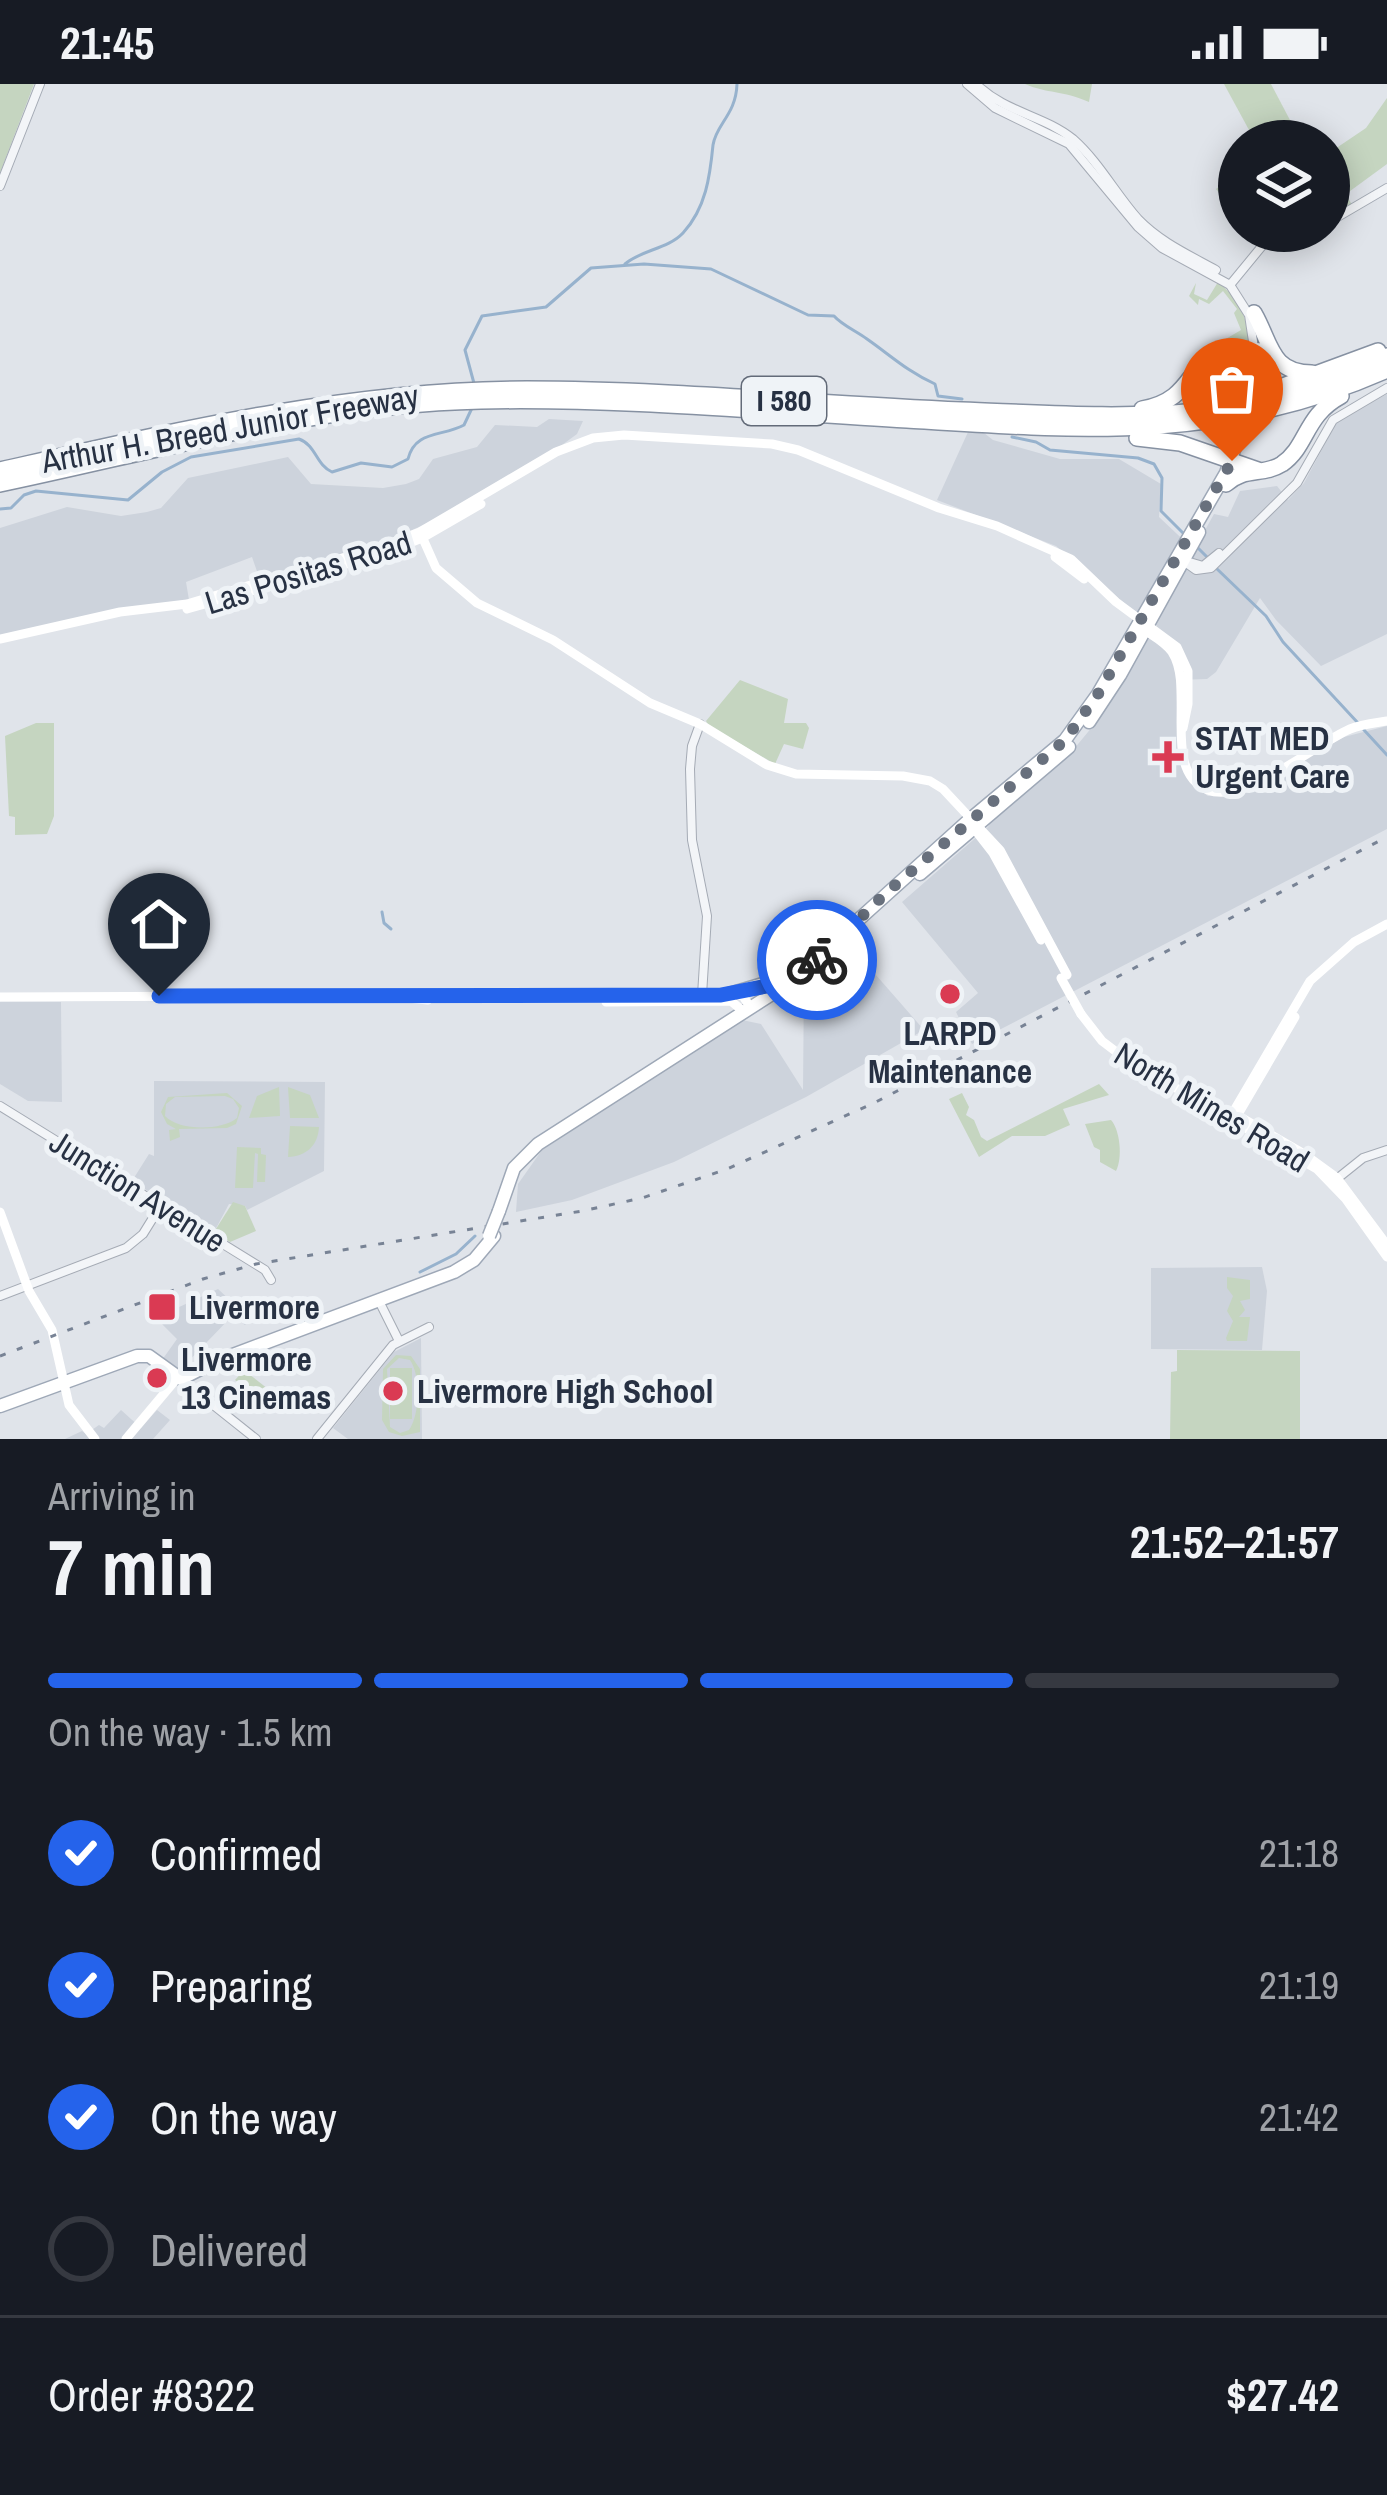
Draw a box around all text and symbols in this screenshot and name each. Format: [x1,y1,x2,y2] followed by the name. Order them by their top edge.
[60,12,154,73] text: 21:45
[1218,120,1350,252] map controls
[1218,120,1350,252] button: layers
[1181,338,1283,461] pin
[1199,356,1265,422] icon: bag
[37,373,422,483] street label: Arthur H. Breed Junior Freeway
[742,377,826,425] road number: I 580
[199,520,417,624] street label: Las Positas Road
[1195,716,1350,798] place label: STAT MED Urgent Care
[1152,741,1184,773] marker: STAT MED Urgent Care
[108,873,210,996] pin
[126,891,192,957] icon: home
[757,900,877,1020] courier
[784,927,850,993] icon: bike
[937,981,963,1007] marker: LARPD Maintenance
[868,1011,1032,1093] place label: LARPD Maintenance
[1107,1032,1317,1182] street label: North Mines Road
[42,1119,234,1263] street label: Junction Avenue
[189,1285,320,1329] place label: Livermore
[146,1291,178,1323] marker: Livermore
[181,1337,331,1419] place label: Livermore 13 Cinemas
[144,1365,170,1391] marker: Livermore 13 Cinemas
[417,1369,713,1413] place label: Livermore High School
[380,1378,406,1404] marker: Livermore High School
[48,1470,196,1522] text: Arriving in
[1130,1511,1339,1572] text: 21:52–21:57
[48,1514,215,1619] text: 7 min
[48,1706,332,1758] text: On the way · 1.5 km
[48,1820,114,1886] icon: check
[150,1823,322,1884] text: Confirmed
[1259,1827,1339,1879] text: 21:18
[48,1952,114,2018] icon: check
[150,1955,312,2016] text: Preparing
[1259,1959,1339,2011] text: 21:19
[48,2084,114,2150] icon: check
[150,2087,337,2148] text: On the way
[1259,2091,1339,2143] text: 21:42
[150,2219,308,2280] text: Delivered
[48,2364,255,2425] text: Order #8322
[1226,2364,1339,2425] text: $27.42

